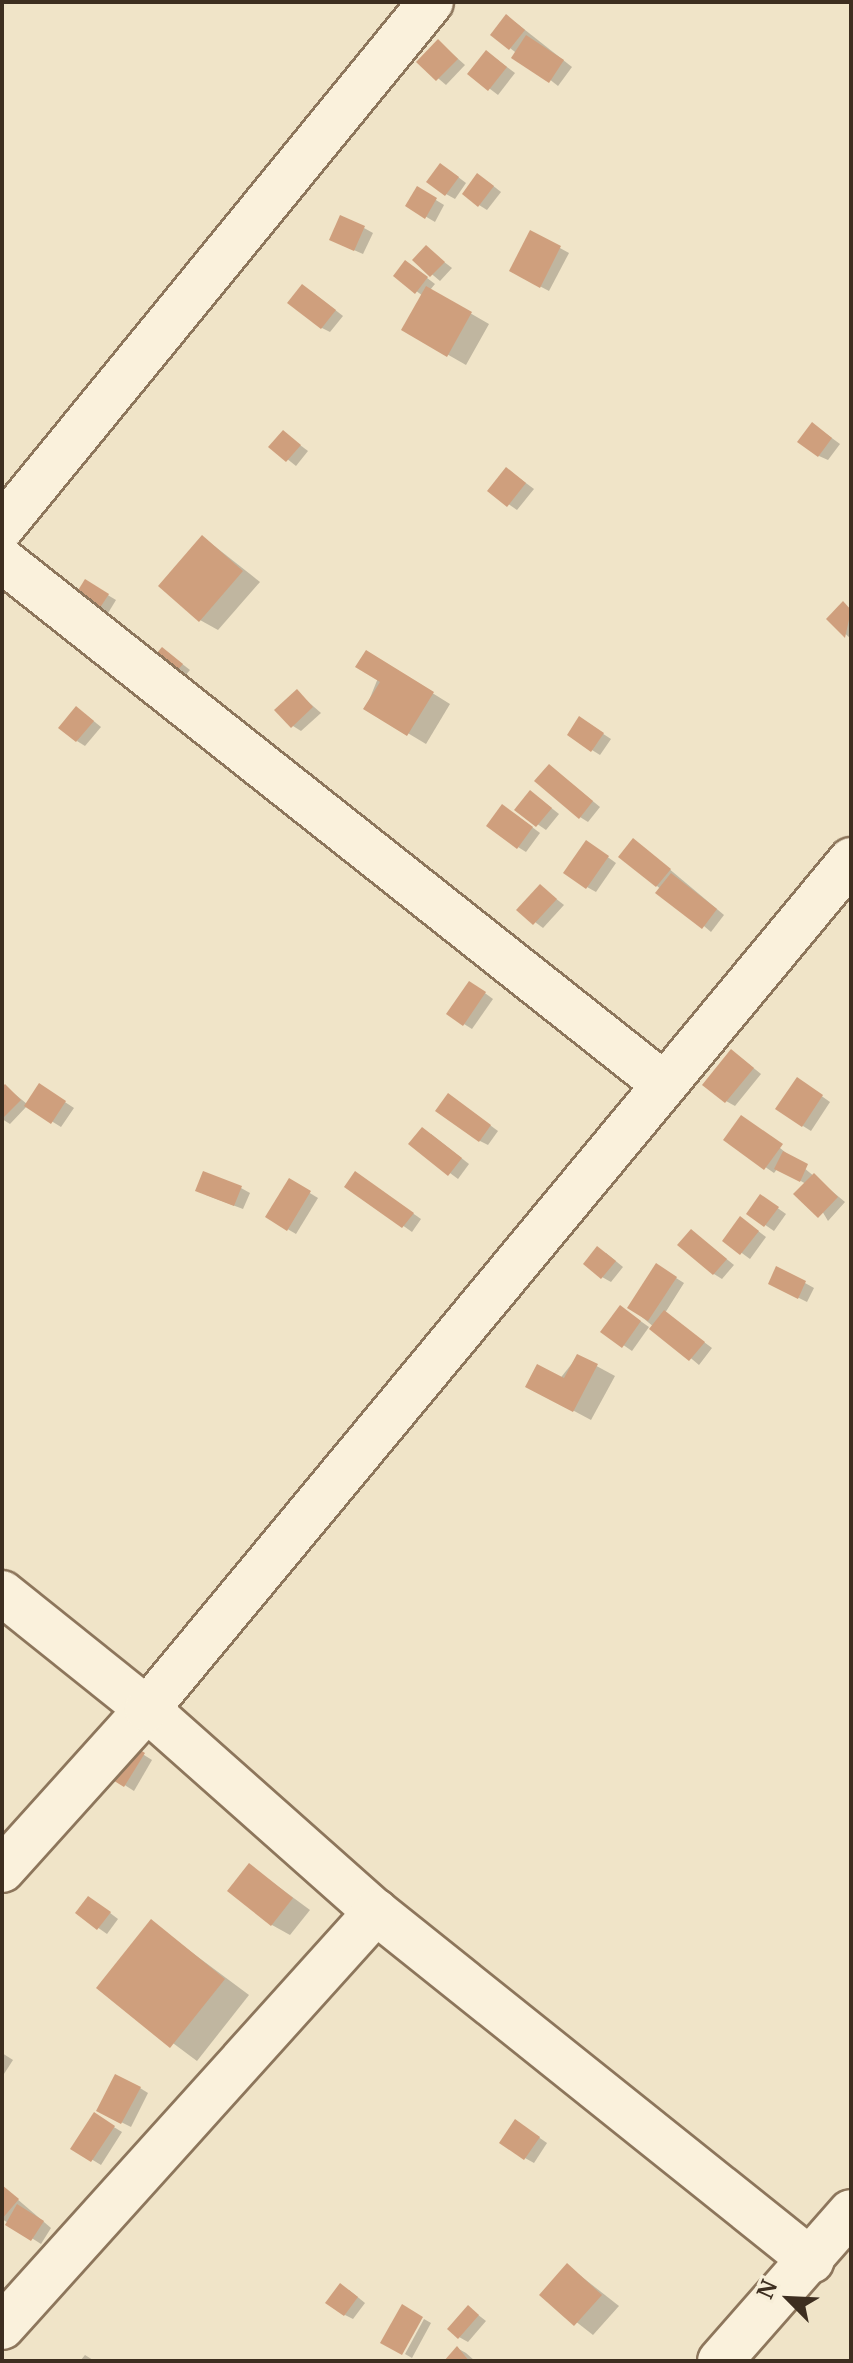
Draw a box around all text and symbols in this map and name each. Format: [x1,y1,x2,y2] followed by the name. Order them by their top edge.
[749,2259,829,2339] north arrow
[751,2276,783,2303] text: N

